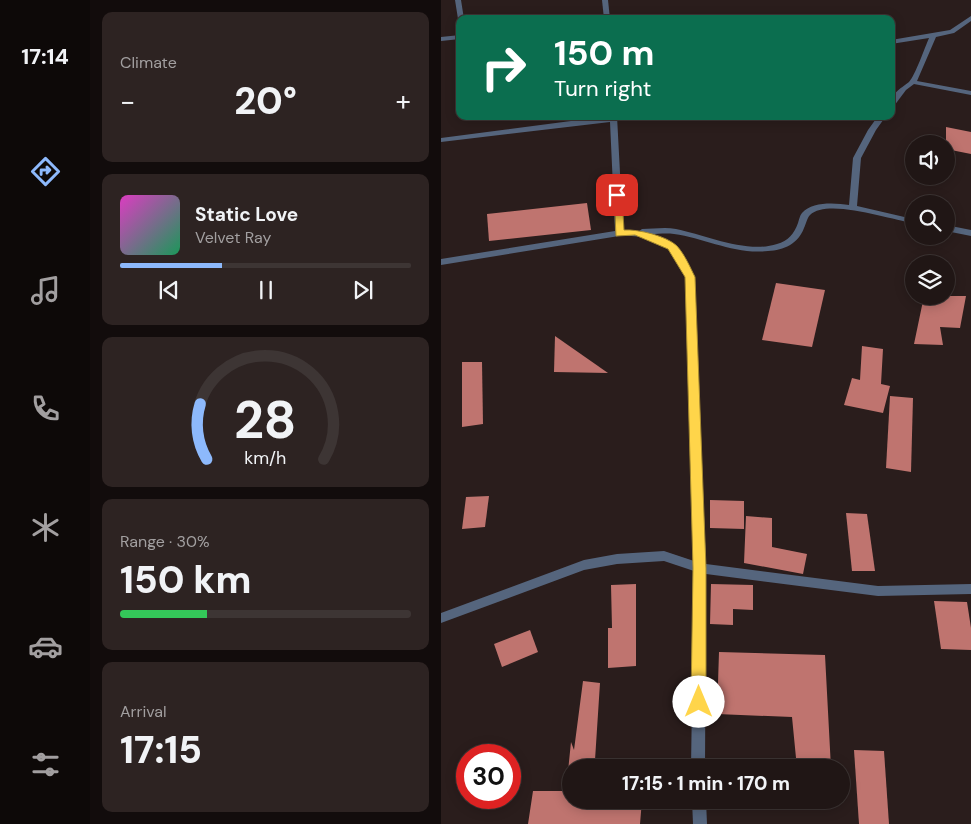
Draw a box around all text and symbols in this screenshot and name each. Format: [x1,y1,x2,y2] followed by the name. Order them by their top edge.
[554,30,654,76] text: 150 m
[471,35,536,100] icon: right
[21,42,69,71] text: 17:14
[120,52,177,73] text: Climate
[554,74,651,103] text: Turn right
[234,76,297,126] text: 20°
[120,83,135,120] text: −
[396,83,411,120] text: +
[905,135,955,305] map controls
[905,135,955,185] button: sound
[28,154,63,189] icon: directions
[596,174,638,216] pin
[603,181,631,209] icon: arrive
[905,195,955,245] button: search
[195,202,298,227] text: Static Love
[195,227,271,248] text: Velvet Ray
[905,255,955,305] button: layers
[28,273,63,308] icon: music
[155,276,183,304] icon: previous
[252,276,280,304] icon: pause
[349,276,377,304] icon: next
[234,386,297,454] text: 28
[28,391,63,426] icon: phone
[244,446,287,470] text: km/h
[28,510,63,545] icon: climate
[120,531,210,552] text: Range · 30%
[120,555,252,605] text: 150 km
[28,629,63,664] icon: car
[672,675,724,727] position arrow
[120,701,167,722] text: Arrival
[120,725,202,775] text: 17:15
[456,744,521,809] speed limit sign: 30
[28,747,63,782] icon: filters
[622,771,790,796] text: 17:15 · 1 min · 170 m

